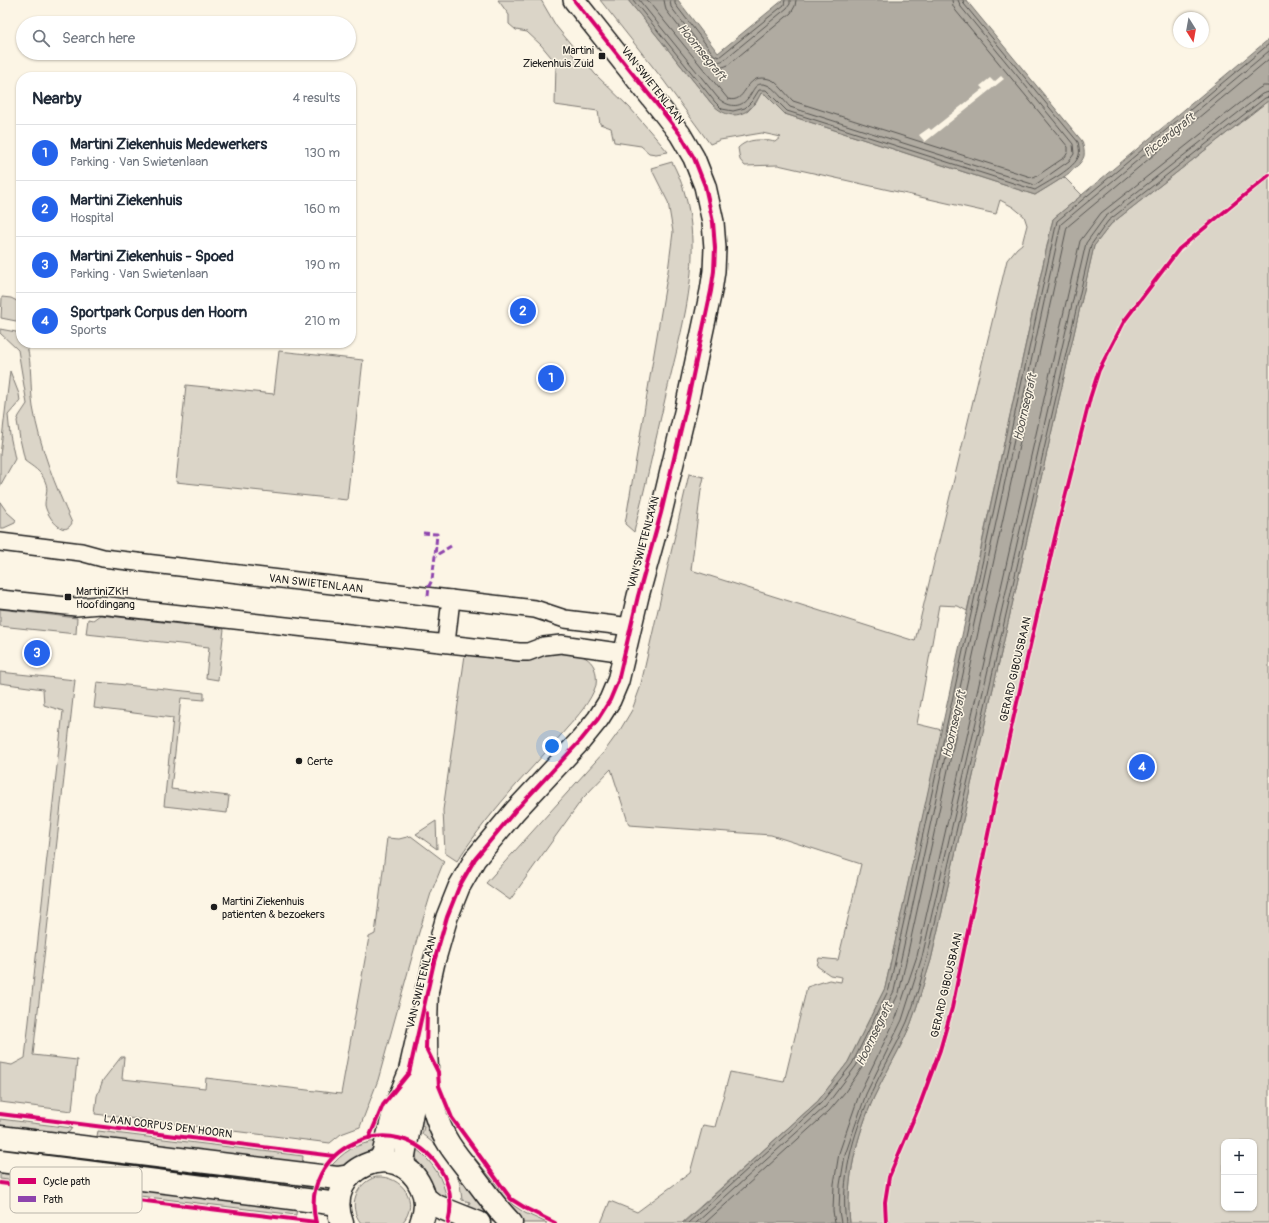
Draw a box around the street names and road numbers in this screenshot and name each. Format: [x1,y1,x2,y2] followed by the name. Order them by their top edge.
[618,44,687,127] street label: VAN SWIETENLAAN
[625,495,662,590] street label: VAN SWIETENLAAN
[268,572,364,596] street label: VAN SWIETENLAAN
[997,615,1034,723] street label: GERARD GIBCUSBAAN
[928,931,965,1039] street label: GERARD GIBCUSBAAN
[404,935,439,1030] street label: VAN SWIETENLAAN
[103,1112,233,1141] street label: LAAN CORPUS DEN HOORN

